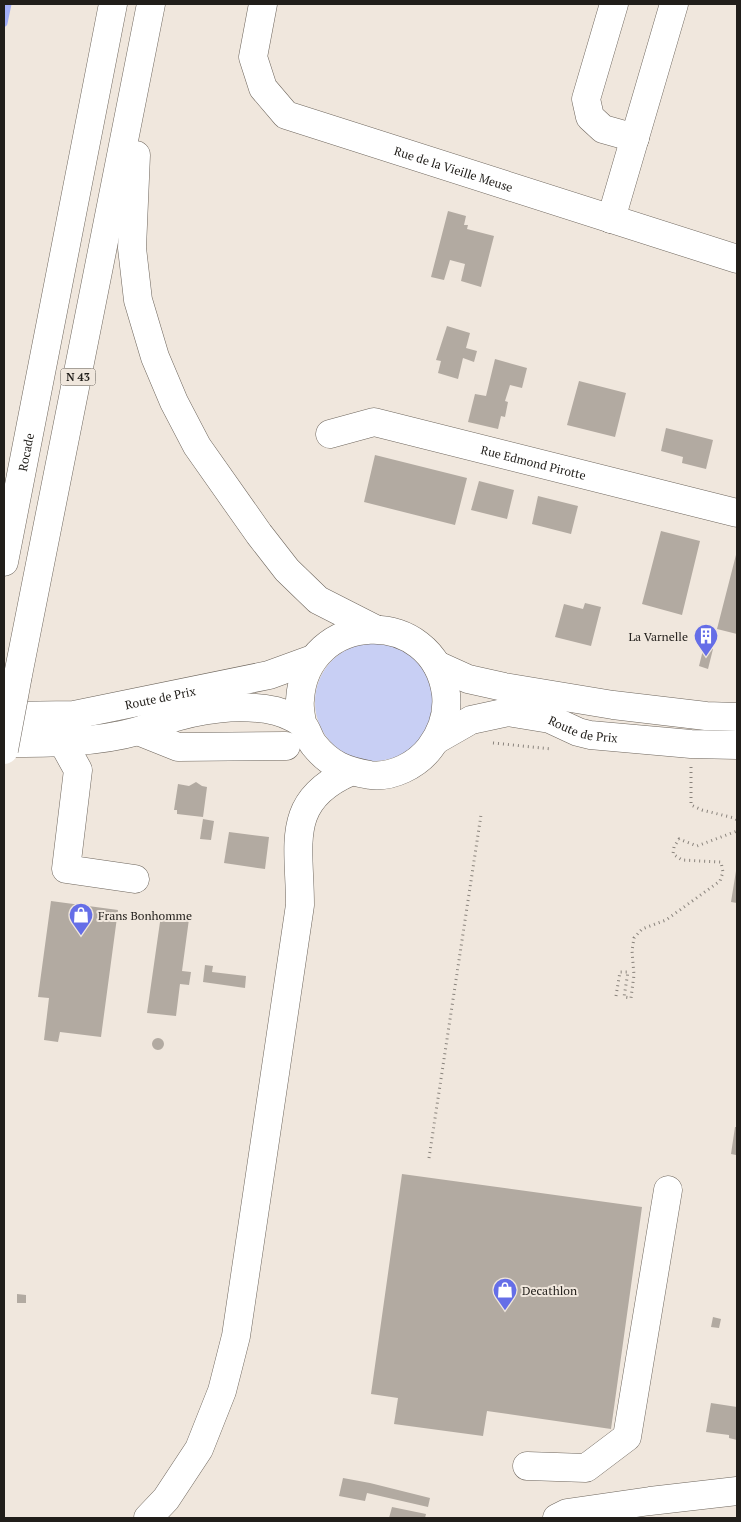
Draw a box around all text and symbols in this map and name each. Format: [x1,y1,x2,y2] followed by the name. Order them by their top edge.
[392,143,515,195] street label: Rue de la Vieille Meuse
[60,368,96,386] road number: N 43
[14,432,37,472] street label: Rocade
[479,442,588,482] street label: Rue Edmond Pirotte
[693,623,719,657] building icon: La Varnelle
[628,629,688,644] place label: La Varnelle
[124,683,198,712] street label: Route de Prix
[546,712,619,745] street label: Route de Prix
[68,902,94,936] shop icon: Frans Bonhomme
[98,908,192,923] place label: Frans Bonhomme
[492,1277,518,1311] shop icon: Decathlon
[522,1283,577,1298] place label: Decathlon

